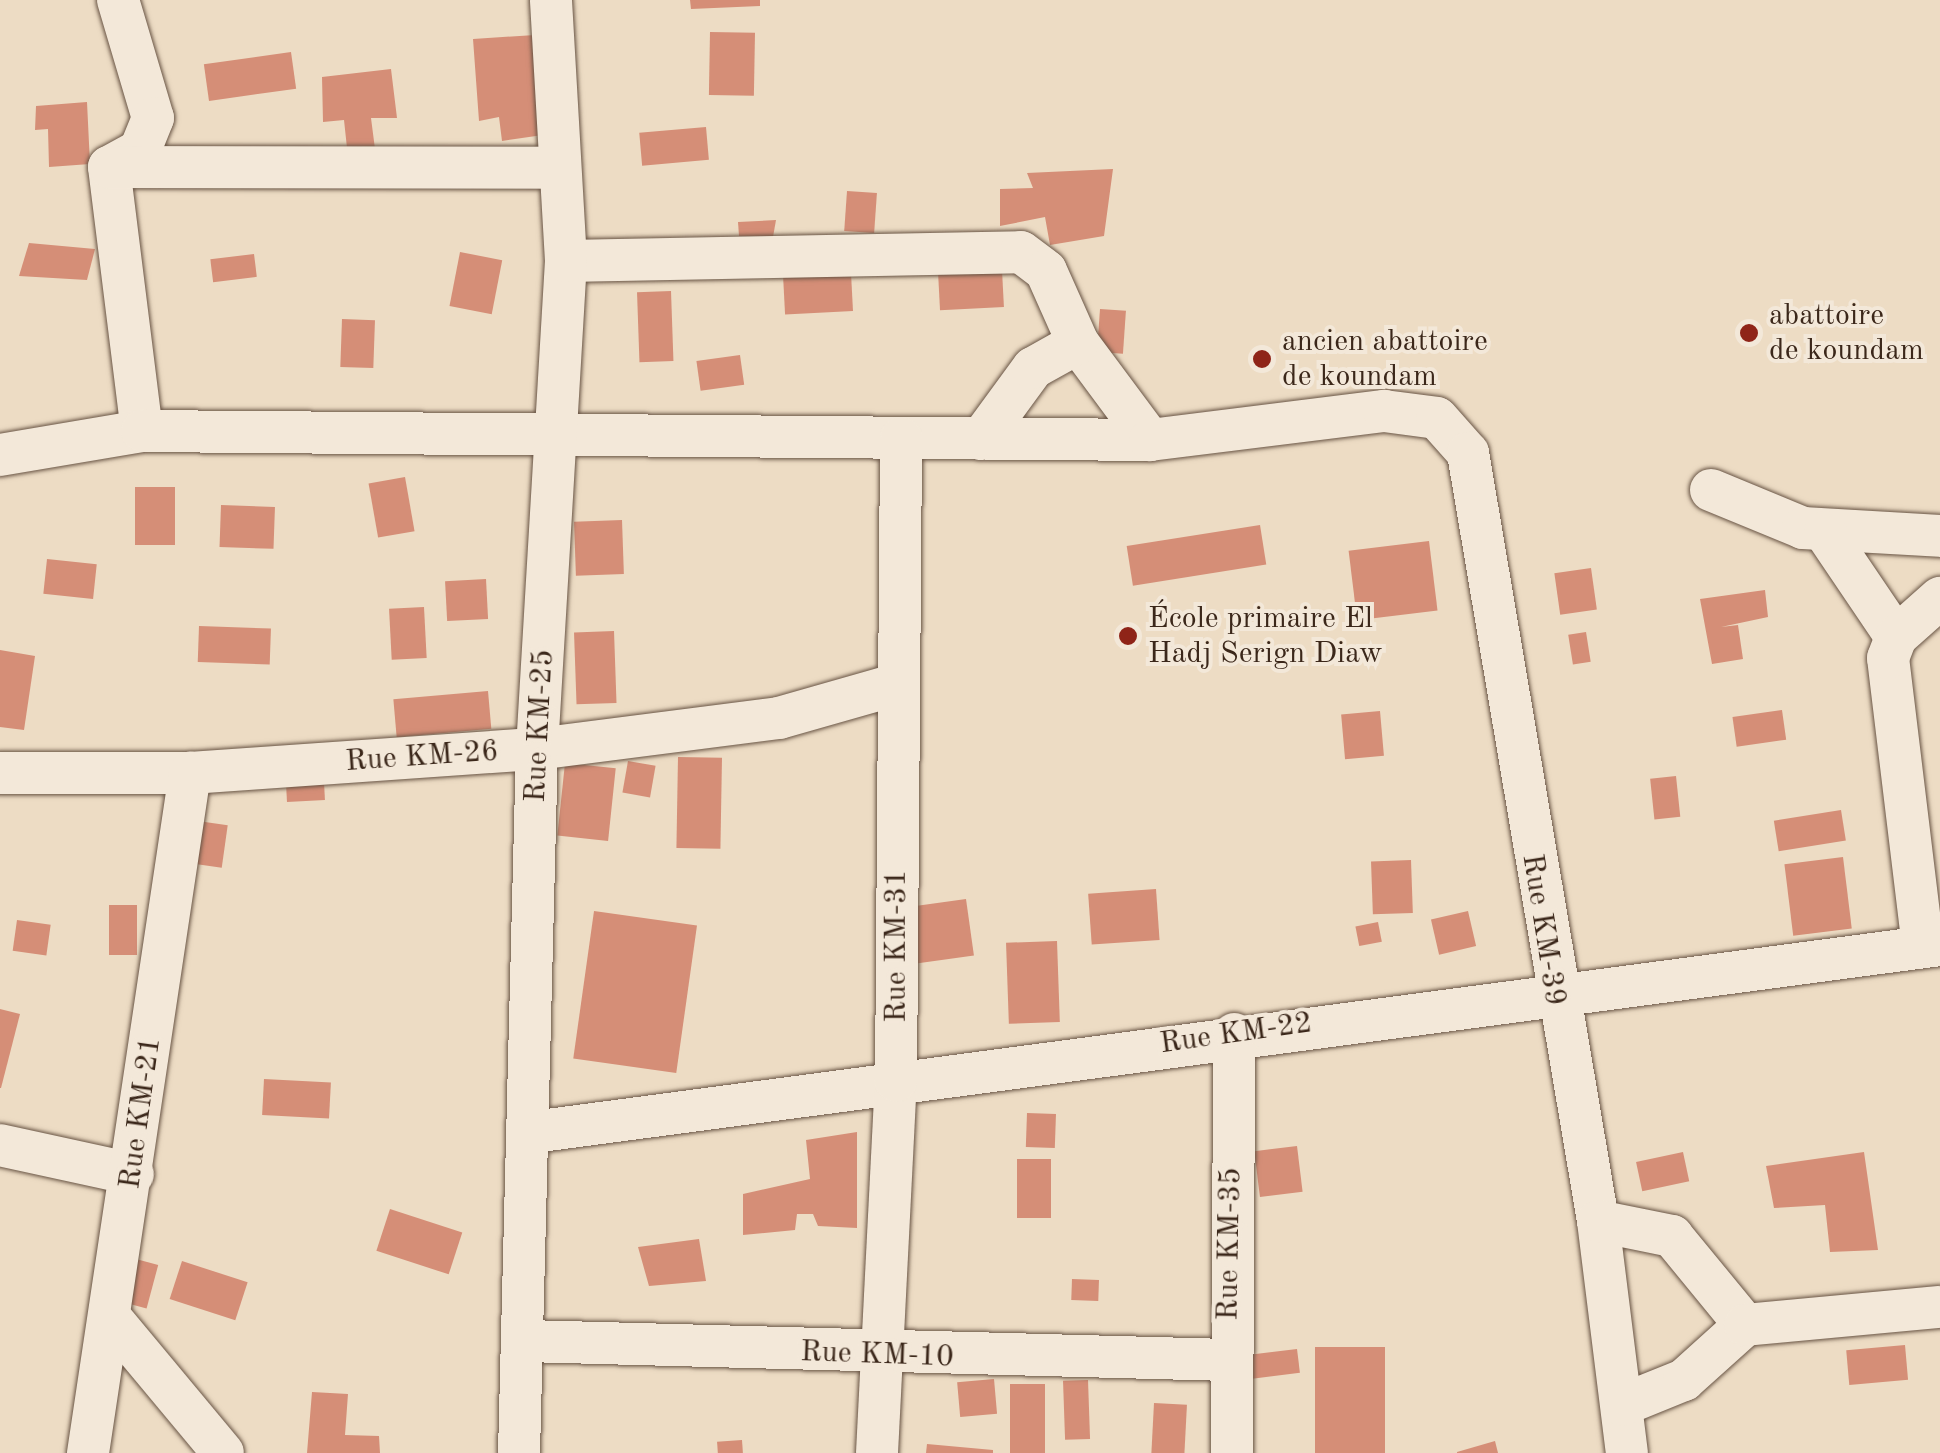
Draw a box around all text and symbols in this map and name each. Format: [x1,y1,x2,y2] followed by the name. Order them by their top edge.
[1769,298,1924,368] place label: abattoire de koundam
[1738,322,1760,344] marker: abattoire de koundam
[1282,324,1488,394] place label: ancien abattoire de koundam
[1251,348,1273,370] marker: ancien abattoire de koundam
[1148,601,1383,672] place label: École primaire El Hadj Serign Diaw
[1117,625,1139,647] marker: École primaire El Hadj Serign Diaw
[518,648,562,804] street label: Rue KM-25
[344,734,500,780] street label: Rue KM-26
[1513,851,1573,1009] street label: Rue KM-39
[879,869,915,1023] street label: Rue KM-31
[1158,1005,1314,1063] street label: Rue KM-22
[112,1035,170,1191] street label: Rue KM-21
[1211,1167,1249,1321] street label: Rue KM-35
[800,1334,954,1376] street label: Rue KM-10

